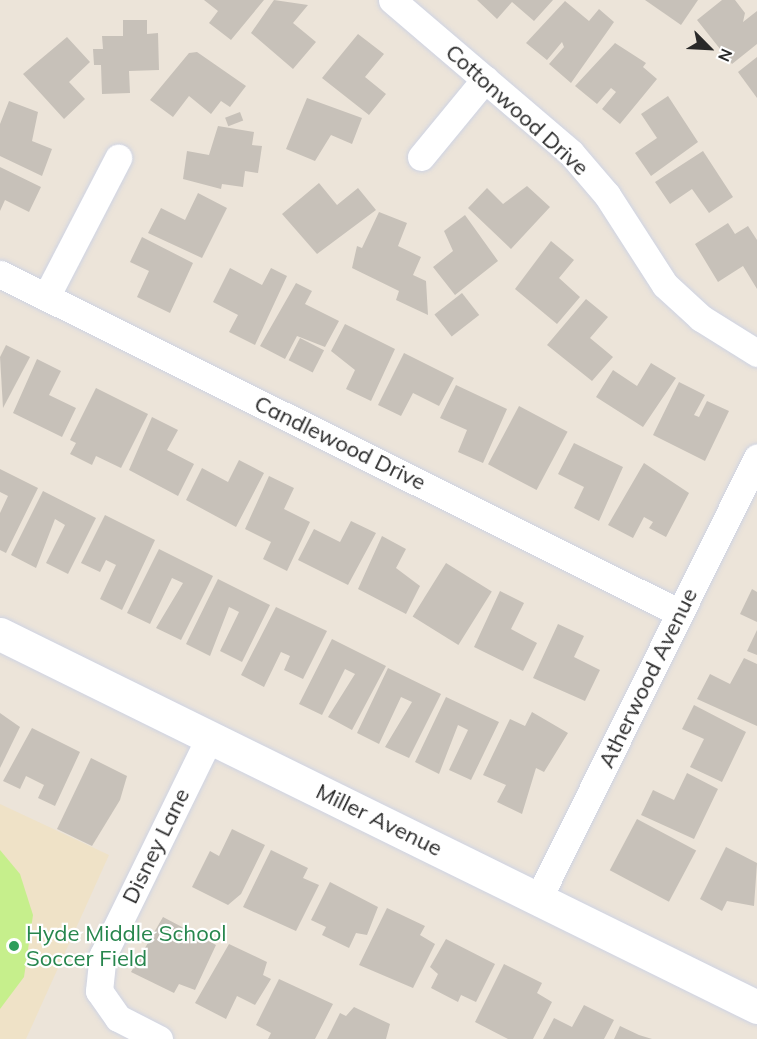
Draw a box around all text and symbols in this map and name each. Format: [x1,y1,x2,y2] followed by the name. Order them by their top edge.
[679,18,739,78] north arrow
[440,39,594,181] street label: Cottonwood Drive
[714,46,737,65] text: N
[250,390,430,496] street label: Candlewood Drive
[593,584,703,772] street label: Atherwood Avenue
[312,778,446,862] street label: Miller Avenue
[117,784,195,908] street label: Disney Lane
[26,920,227,972] place label: Hyde Middle School Soccer Field
[7,939,21,953] marker: Hyde Middle School Soccer Field

